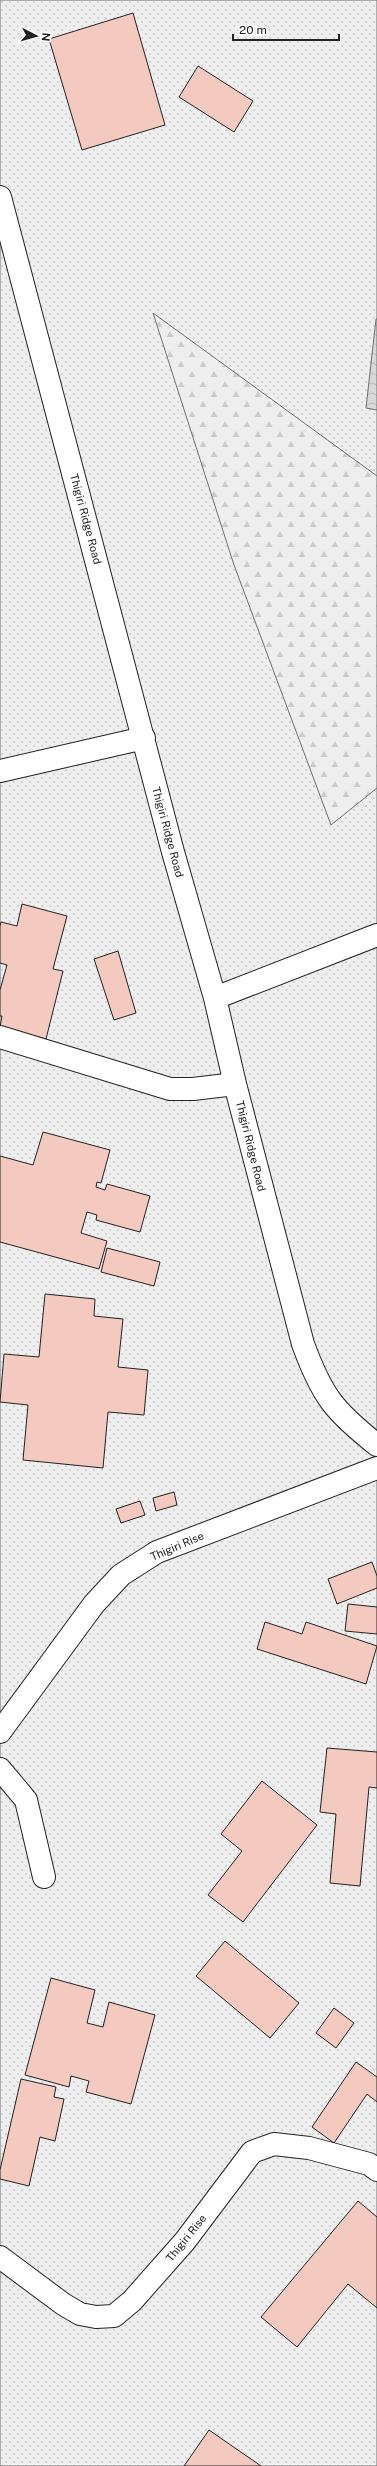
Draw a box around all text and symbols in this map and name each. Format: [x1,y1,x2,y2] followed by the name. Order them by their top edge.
[16,16,56,56] north arrow
[233,16,339,42] scale bar
[239,23,267,37] text: 20 m
[40,32,52,42] text: N
[68,472,104,566] street label: Thigiri Ridge Road
[150,785,186,879] street label: Thigiri Ridge Road
[234,1099,268,1193] street label: Thigiri Ridge Road
[149,1529,205,1563] street label: Thigiri Rise
[163,2212,209,2264] street label: Thigiri Rise

